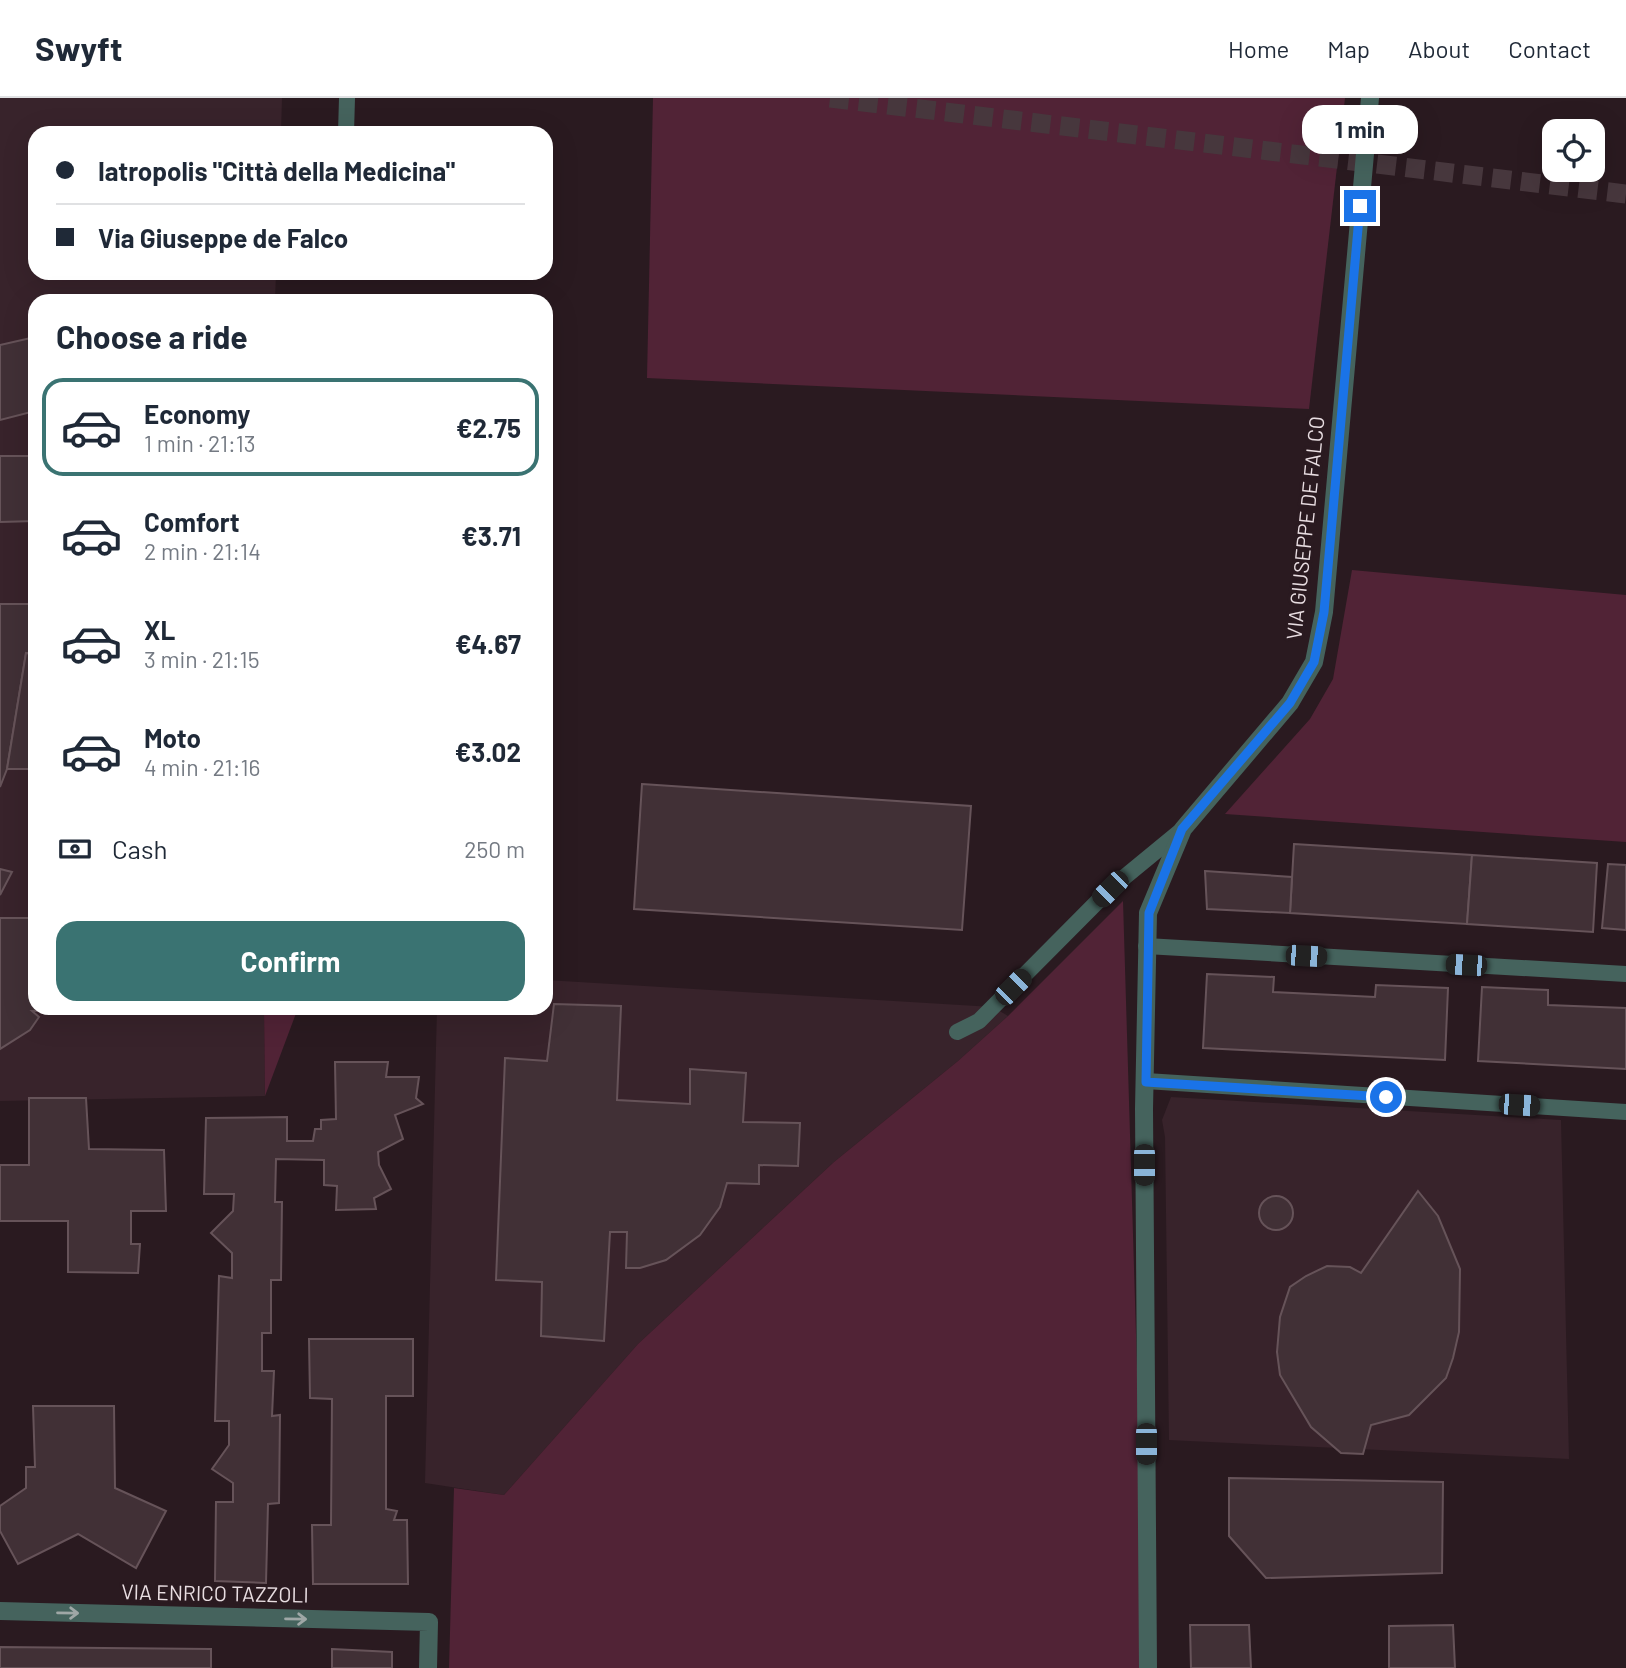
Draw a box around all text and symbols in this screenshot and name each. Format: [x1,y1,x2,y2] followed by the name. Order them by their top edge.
[35,28,122,68] text: Swyft
[1228,34,1289,63] text: Home
[1327,34,1370,63] text: Map
[1408,34,1470,63] text: About
[1508,34,1591,63] text: Contact
[1302,105,1418,154] callout: 1 min
[1335,115,1385,143] text: 1 min
[1542,119,1605,182] map controls
[1542,119,1605,182] button: locate
[98,155,455,186] text: Iatropolis "Città della Medicina"
[1344,190,1376,222] route end
[98,222,348,253] text: Via Giuseppe de Falco
[56,317,248,355] text: Choose a ride
[60,396,123,459] icon: car
[144,398,250,429] text: Economy
[456,412,521,443] text: €2.75
[1280,415,1329,641] street label: VIA GIUSEPPE DE FALCO
[144,429,256,457] text: 1 min · 21:13
[60,504,123,567] icon: car
[144,506,240,537] text: Comfort
[461,520,521,551] text: €3.71
[144,537,261,565] text: 2 min · 21:14
[60,612,123,675] icon: car
[144,614,175,645] text: XL
[455,628,521,659] text: €4.67
[144,645,259,673] text: 3 min · 21:15
[60,720,123,783] icon: car
[144,722,201,753] text: Moto
[455,736,521,767] text: €3.02
[144,753,260,781] text: 4 min · 21:16
[56,830,94,868] icon: cash
[112,833,167,864] text: Cash
[464,835,525,863] text: 250 m
[1088,867,1133,911] car
[56,921,525,1001] button: Confirm
[1285,944,1328,968] car
[1445,953,1488,977] car
[991,965,1036,1009] car
[1370,1081,1402,1113] route start
[1498,1093,1541,1117] car
[1134,1144,1155,1186] car
[1136,1423,1157,1465] car
[121,1578,309,1607] street label: VIA ENRICO TAZZOLI
[56,1606,79,1620] one-way arrow
[284,1612,307,1625] one-way arrow

